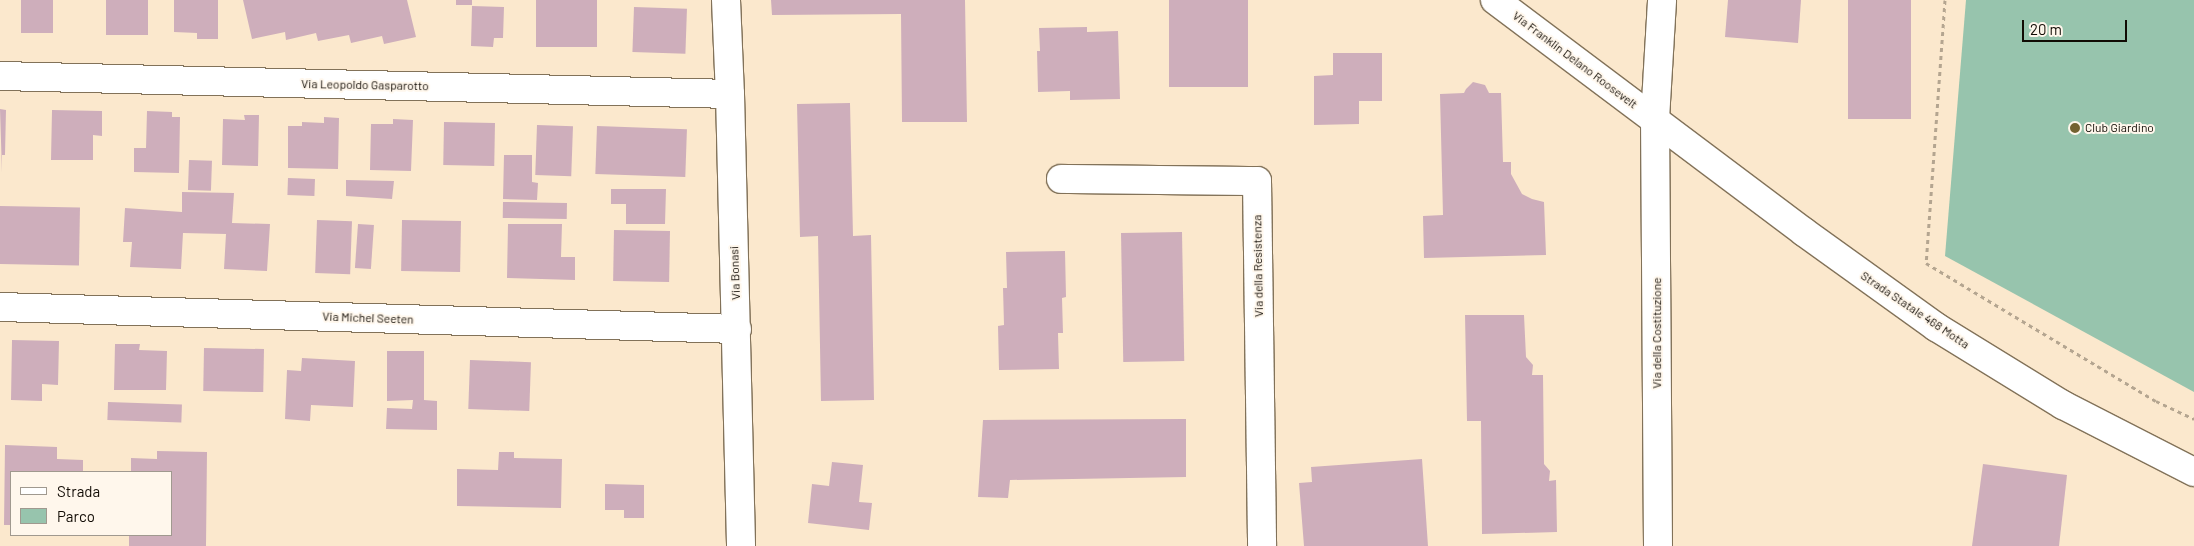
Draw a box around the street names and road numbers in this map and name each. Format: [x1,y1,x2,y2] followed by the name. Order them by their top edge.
[1510,8,1640,112] street label: Via Franklin Delano Roosevelt
[301,77,429,93] street label: Via Leopoldo Gasparotto
[1250,215,1266,317] street label: Via della Resistenza
[727,246,743,300] street label: Via Bonasi
[1858,268,1972,352] street label: Strada Statale 468 Motta
[1650,277,1664,389] street label: Via della Costituzione
[322,309,414,327] street label: Via Michel Seeten

